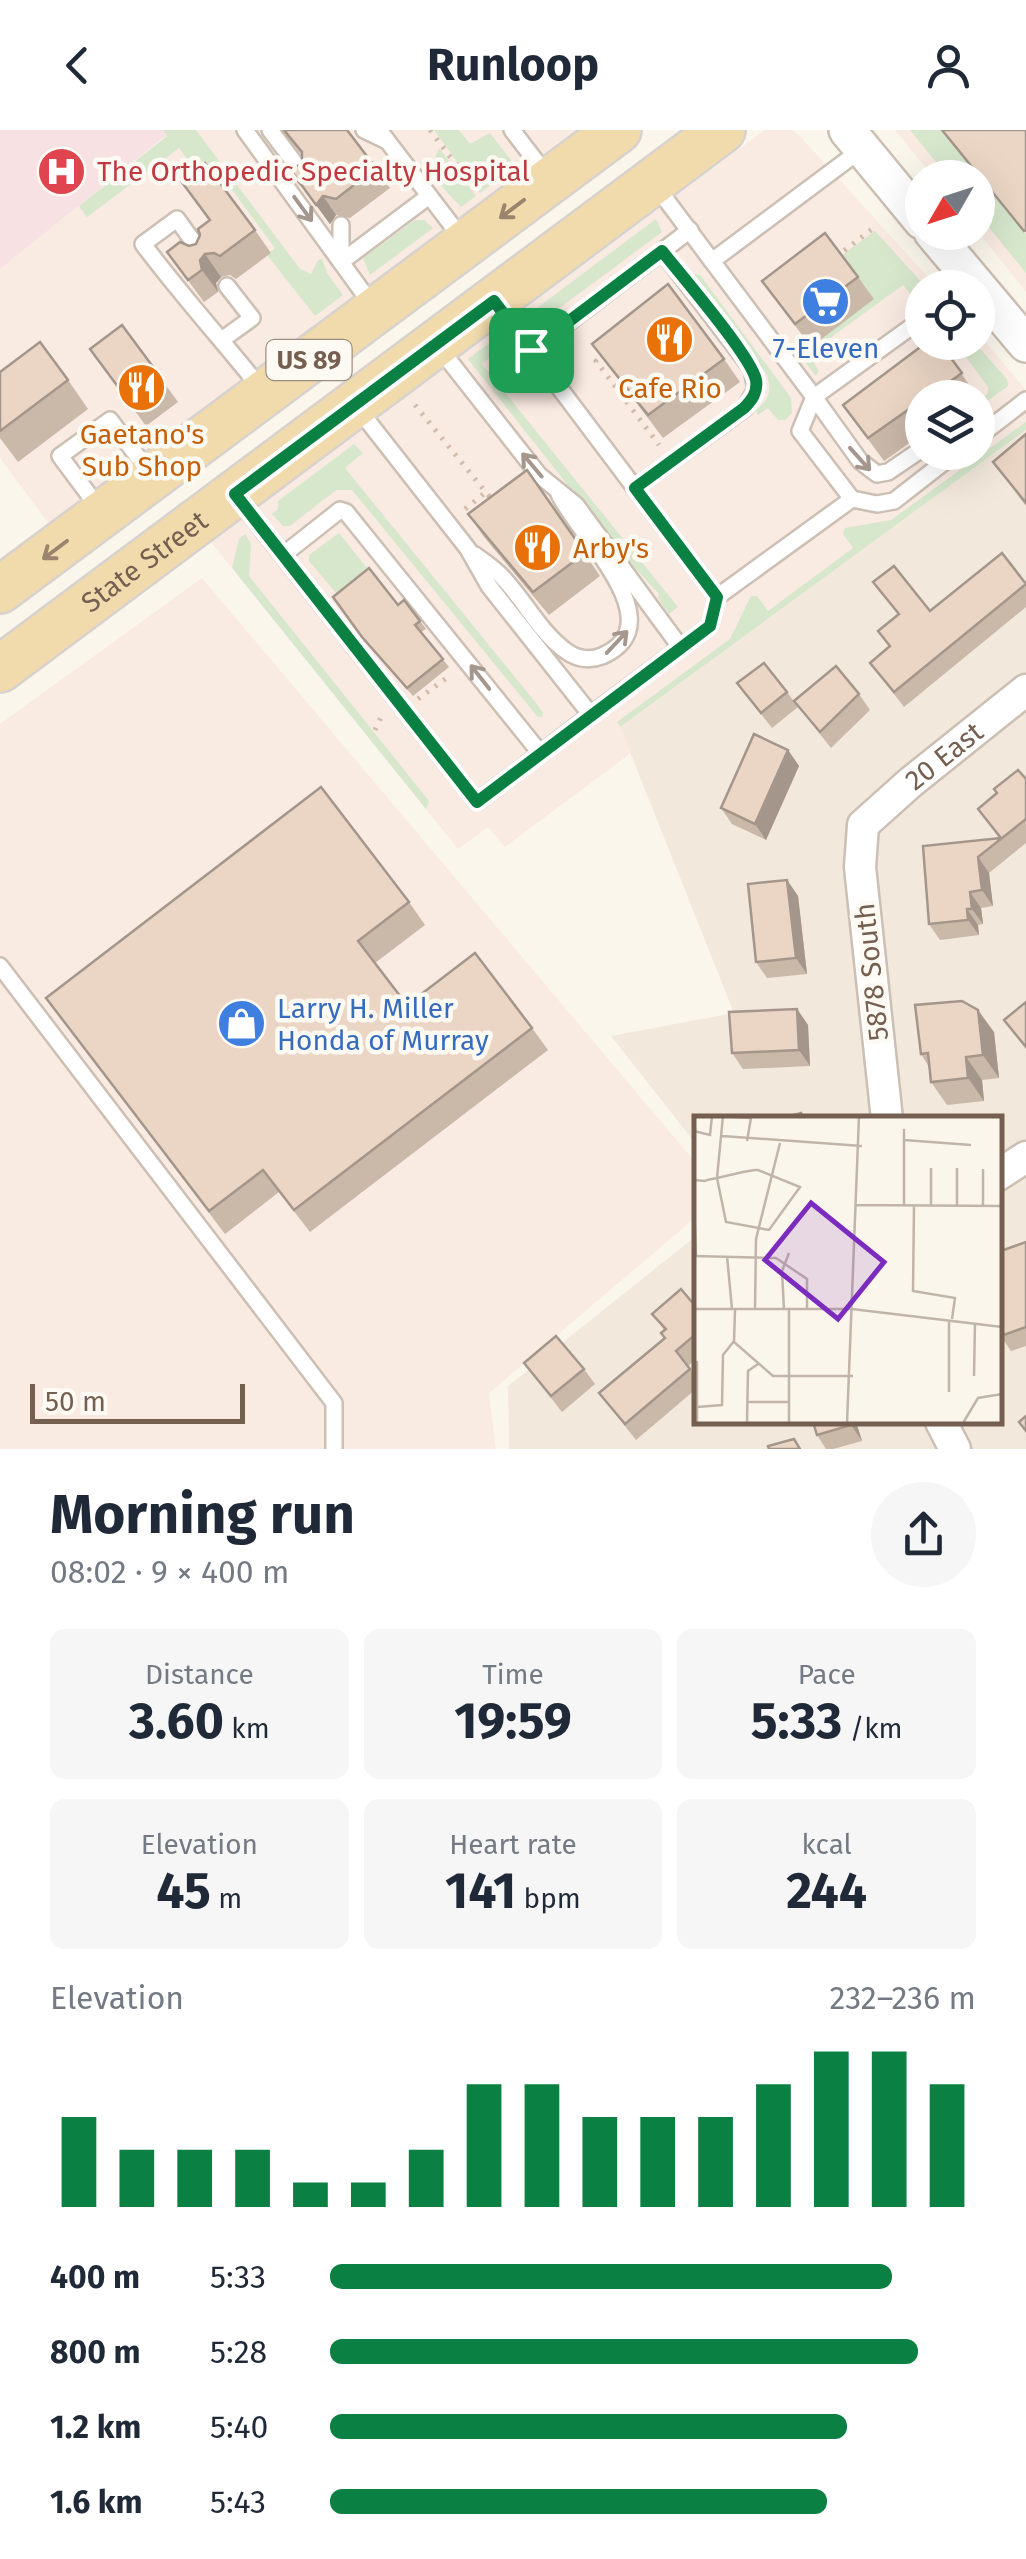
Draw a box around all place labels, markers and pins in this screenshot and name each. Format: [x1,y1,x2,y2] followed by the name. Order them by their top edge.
[36,145,88,197] hospital icon: The Orthopedic Specialty Hospital
[97,155,530,188] place label: The Orthopedic Specialty Hospital
[800,275,852,327] supermarket icon: 7-Eleven
[489,308,574,393] pin
[644,314,696,366] restaurant icon: Cafe Rio
[772,332,880,365] place label: 7-Eleven
[116,361,168,413] restaurant icon: Gaetano's Sub Shop
[618,372,722,405] place label: Cafe Rio
[80,418,204,483] place label: Gaetano's Sub Shop
[512,522,564,574] restaurant icon: Arby's
[573,532,649,565] place label: Arby's
[277,992,489,1057] place label: Larry H. Miller Honda of Murray
[216,998,268,1050] shop icon: Larry H. Miller Honda of Murray

